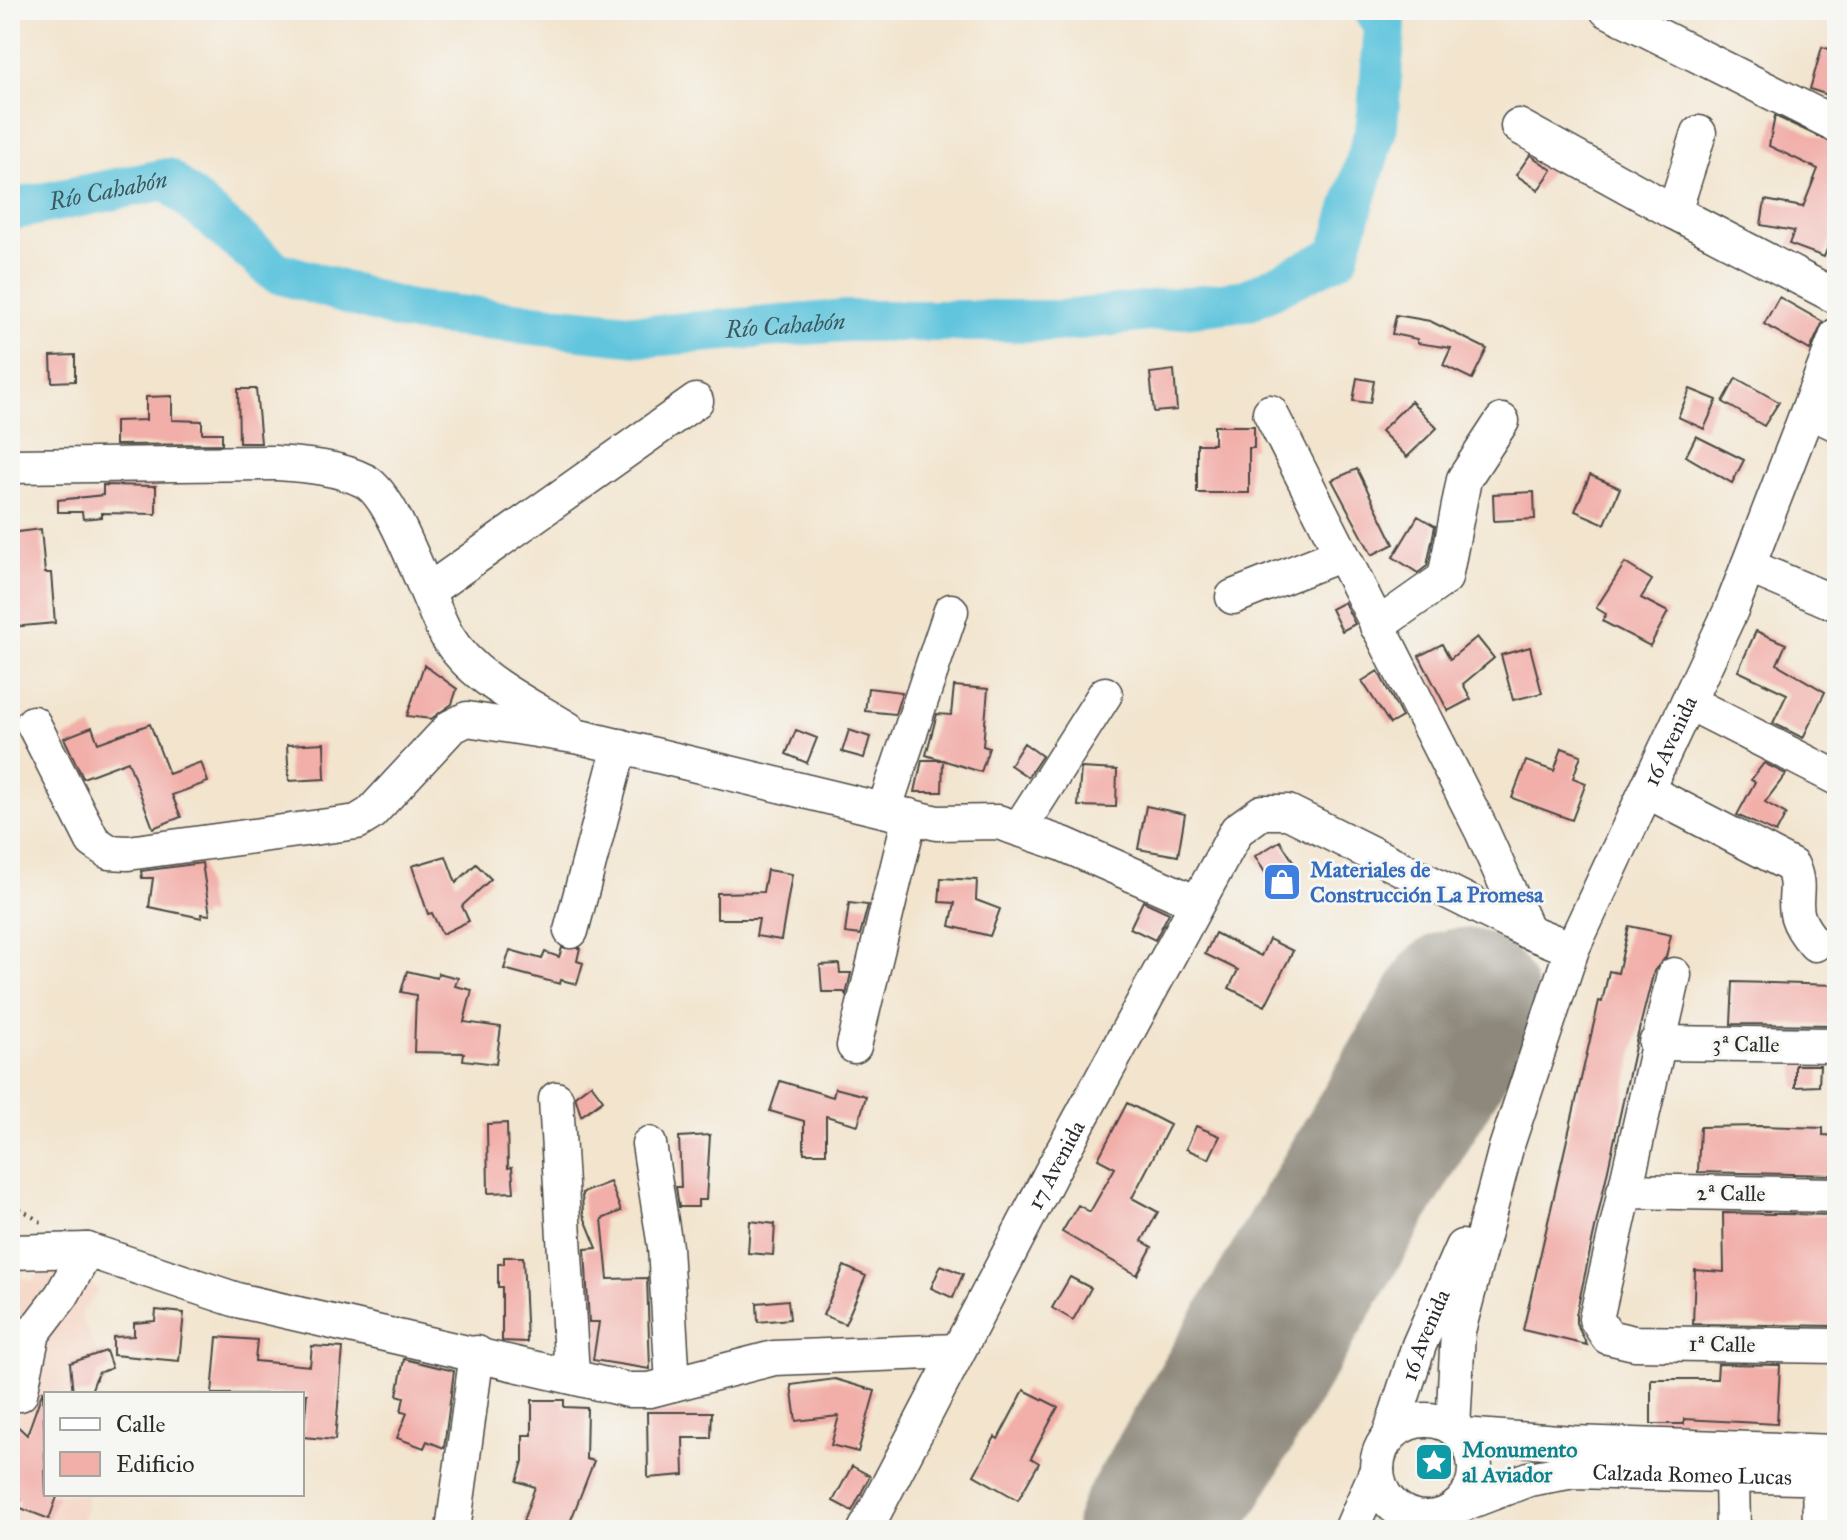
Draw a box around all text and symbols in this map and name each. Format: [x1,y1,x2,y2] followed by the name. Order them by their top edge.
[45,164,170,217] water label: Río Cahabón
[723,306,847,345] water label: Río Cahabón
[1637,691,1703,790] street label: 16 Avenida
[1310,856,1544,908] place label: Materiales de Construcción La Promesa
[1261,861,1303,903] shop icon: Materiales de Construcción La Promesa
[1712,1030,1780,1058] street label: 3ª Calle
[1021,1115,1091,1214] street label: 17 Avenida
[1696,1179,1766,1207] street label: 2ª Calle
[1395,1285,1456,1384] street label: 16 Avenida
[1688,1330,1756,1358] street label: 1ª Calle
[44,1392,304,1496] legend
[116,1409,165,1439] text: Calle
[1462,1436,1578,1488] place label: Monumento al Aviador
[1413,1441,1455,1483] place icon: Monumento al Aviador
[116,1449,195,1479] text: Edificio
[1592,1458,1792,1490] street label: Calzada Romeo Lucas

